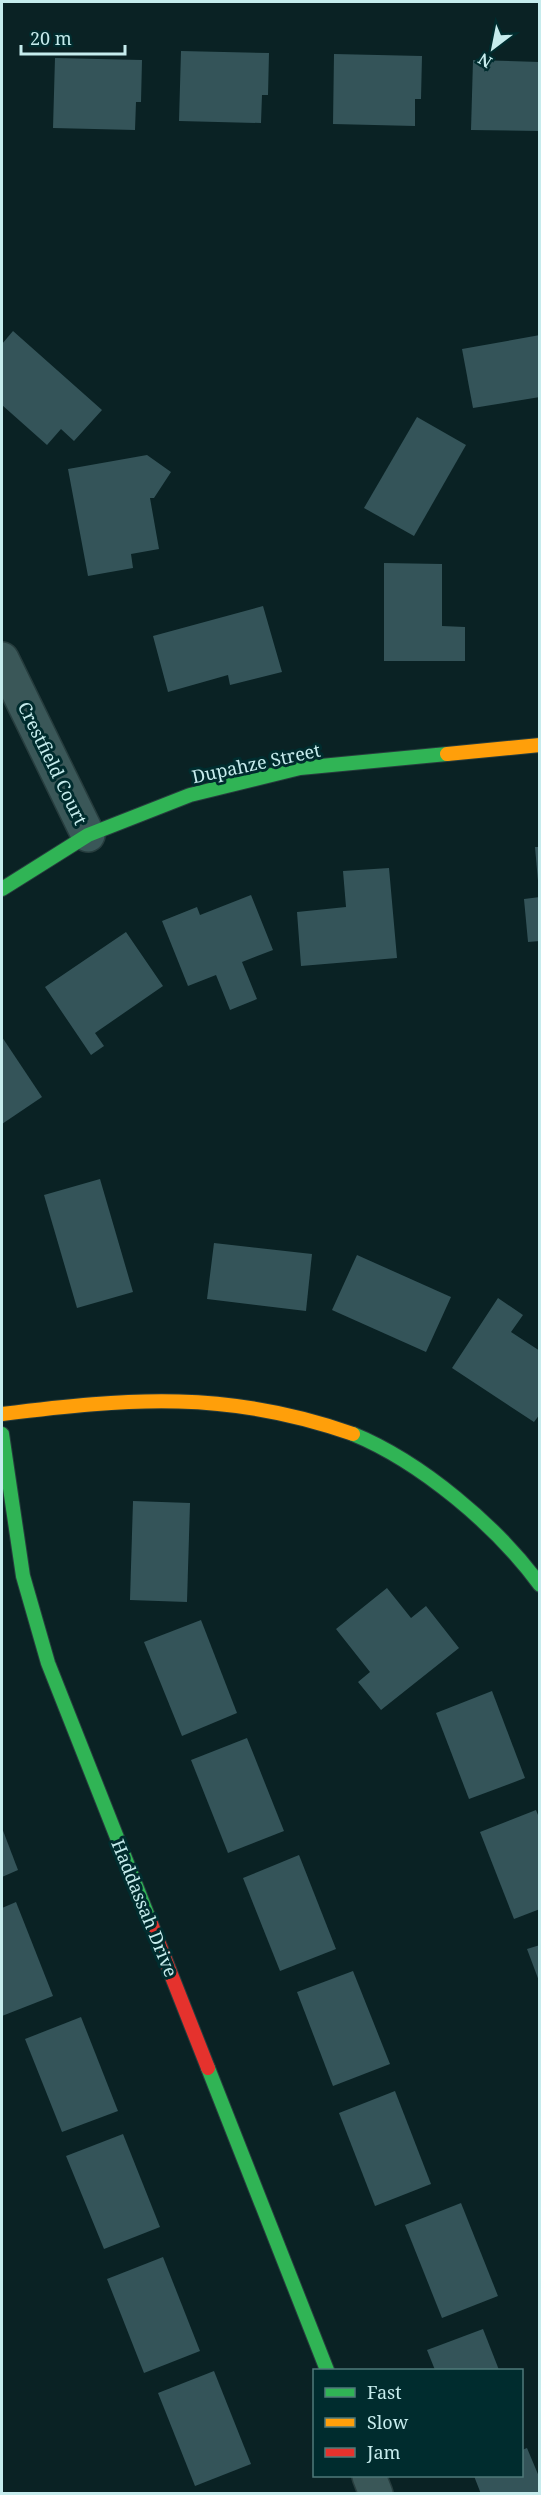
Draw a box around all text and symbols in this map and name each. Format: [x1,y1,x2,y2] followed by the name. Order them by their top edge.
[21,18,124,56] scale bar
[463,18,523,78] north arrow
[30,26,72,50] text: 20 m
[474,48,496,73] text: N
[13,697,93,829] street label: Crestfield Court
[190,738,322,788] street label: Dupahze Street
[106,1836,184,1980] street label: Haddassah Drive
[313,2369,523,2477] legend
[367,2380,402,2404] text: Fast
[367,2410,409,2434] text: Slow
[366,2440,401,2464] text: Jam

